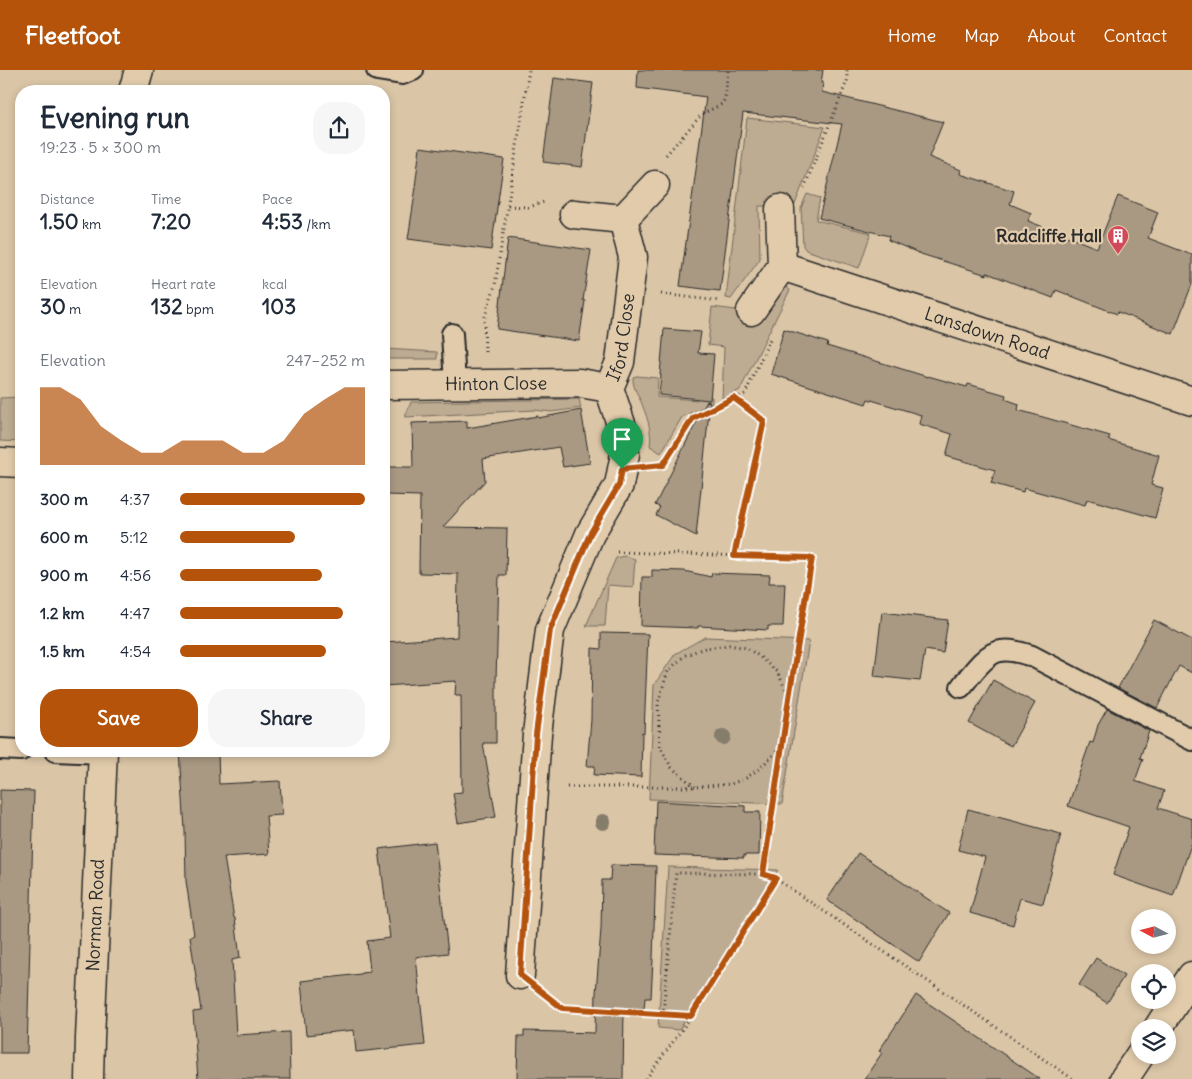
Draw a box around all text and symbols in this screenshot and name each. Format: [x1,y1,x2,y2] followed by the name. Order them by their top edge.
[25,20,120,50] text: Fleetfoot
[888,24,936,47] text: Home
[964,24,999,47] text: Map
[1027,24,1075,47] text: About
[1103,24,1167,47] text: Contact
[40,100,190,136] text: Evening run
[313,102,365,154] button: share
[40,137,161,157] text: 19:23 · 5 × 300 m
[40,190,95,208] text: Distance
[151,190,181,208] text: Time
[262,190,292,208] text: Pace
[40,208,79,235] text: 1.50
[151,208,191,235] text: 7:20
[262,208,303,235] text: 4:53
[79,215,101,233] text: km
[303,215,331,233] text: /km
[996,224,1102,247] place label: Radcliffe Hall
[1106,224,1130,255] building icon: Radcliffe Hall
[40,275,97,293] text: Elevation
[151,275,216,293] text: Heart rate
[262,275,287,293] text: kcal
[601,292,639,385] street label: Iford Close
[40,293,66,320] text: 30
[151,293,183,320] text: 132
[262,293,296,320] text: 103
[66,300,81,318] text: m
[183,300,214,318] text: bpm
[922,302,1053,365] street label: Lansdown Road
[40,350,106,370] text: Elevation
[286,350,365,370] text: 247–252 m
[445,371,547,395] street label: Hinton Close
[601,418,643,469] pin
[608,425,636,453] icon: arrive
[40,489,88,509] text: 300 m
[120,489,150,509] text: 4:37
[40,527,88,547] text: 600 m
[120,527,148,547] text: 5:12
[40,565,88,585] text: 900 m
[120,565,151,585] text: 4:56
[40,603,84,623] text: 1.2 km
[120,603,150,623] text: 4:47
[40,641,85,661] text: 1.5 km
[120,641,151,661] text: 4:54
[40,689,198,747] button: Save
[208,689,365,747] button: Share
[81,858,109,972] street label: Norman Road
[1131,909,1176,954] north arrow
[1131,909,1176,1064] map controls
[1131,964,1176,1009] button: locate
[1131,1019,1176,1064] button: layers

